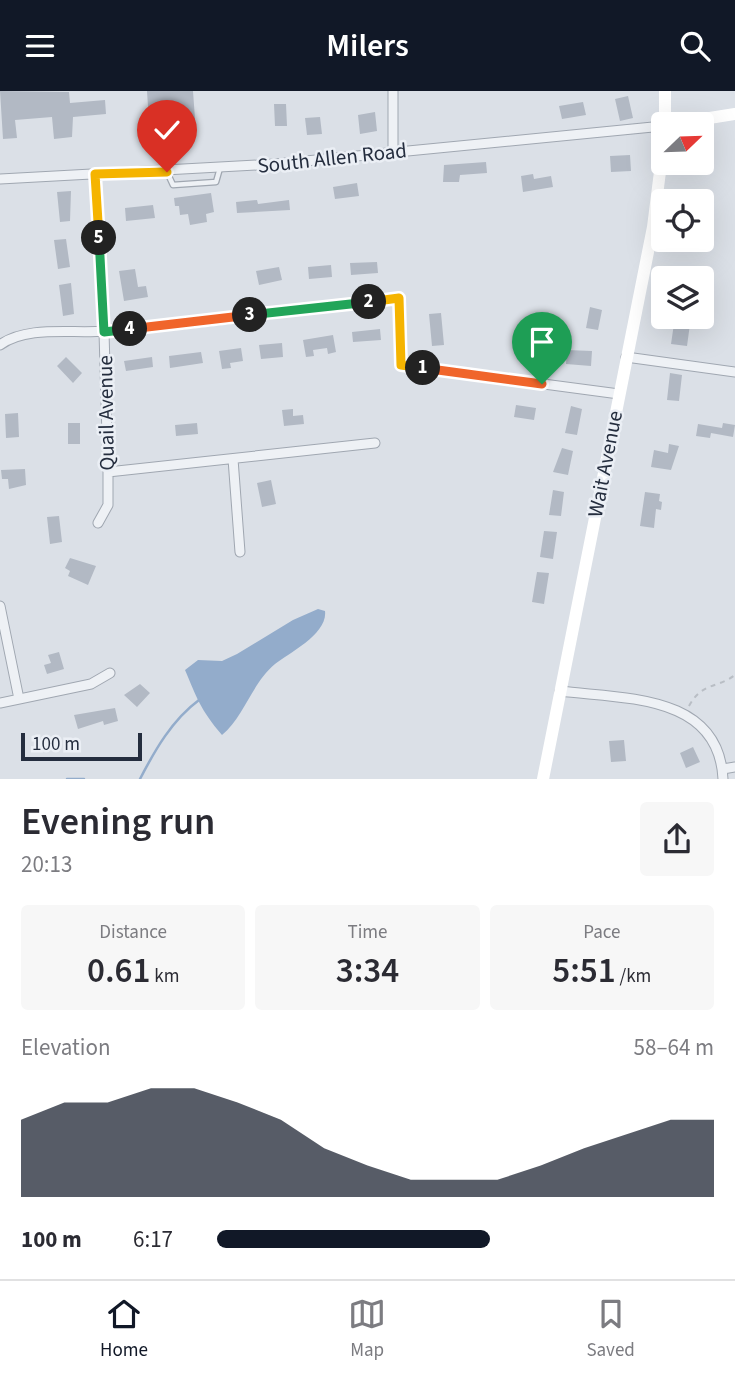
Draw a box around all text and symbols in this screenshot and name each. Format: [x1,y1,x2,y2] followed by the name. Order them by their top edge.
[326,23,409,69] text: Milers
[21,27,59,65] icon: menu
[676,27,714,65] icon: search
[137,100,197,172] pin
[148,111,186,149] icon: check
[651,112,714,175] north arrow
[651,112,714,329] map controls
[256,135,408,181] street label: South Allen Road
[651,189,714,252] button: locate
[82,221,116,255] pin: 5
[93,224,104,251] text: 5
[651,266,714,329] button: layers
[352,285,386,319] pin: 2
[363,288,374,315] text: 2
[232,297,268,333] pin: 3
[244,301,255,328] text: 3
[113,311,148,347] pin: 4
[512,312,572,384] pin
[124,315,135,342] text: 4
[523,323,561,361] icon: arrive
[406,351,440,385] pin: 1
[417,354,428,381] text: 1
[90,355,122,471] street label: Quail Avenue
[580,408,630,520] street label: Wait Avenue
[21,729,142,761] scale bar
[32,731,80,758] text: 100 m
[21,795,215,849] text: Evening run
[640,802,714,876] button: share
[21,848,72,881] text: 20:13
[99,919,167,946] text: Distance
[347,919,388,946] text: Time
[583,919,620,946] text: Pace
[87,946,150,996] text: 0.61
[336,946,399,996] text: 3:34
[552,946,616,996] text: 5:51
[150,963,179,990] text: km
[616,963,651,990] text: /km
[21,1031,111,1064] text: Elevation
[634,1031,714,1064] text: 58–64 m
[21,1223,82,1256] text: 100 m
[133,1223,173,1256] text: 6:17
[100,1295,148,1364] tab: Home
[348,1295,386,1364] tab: Map
[586,1295,635,1364] tab: Saved

